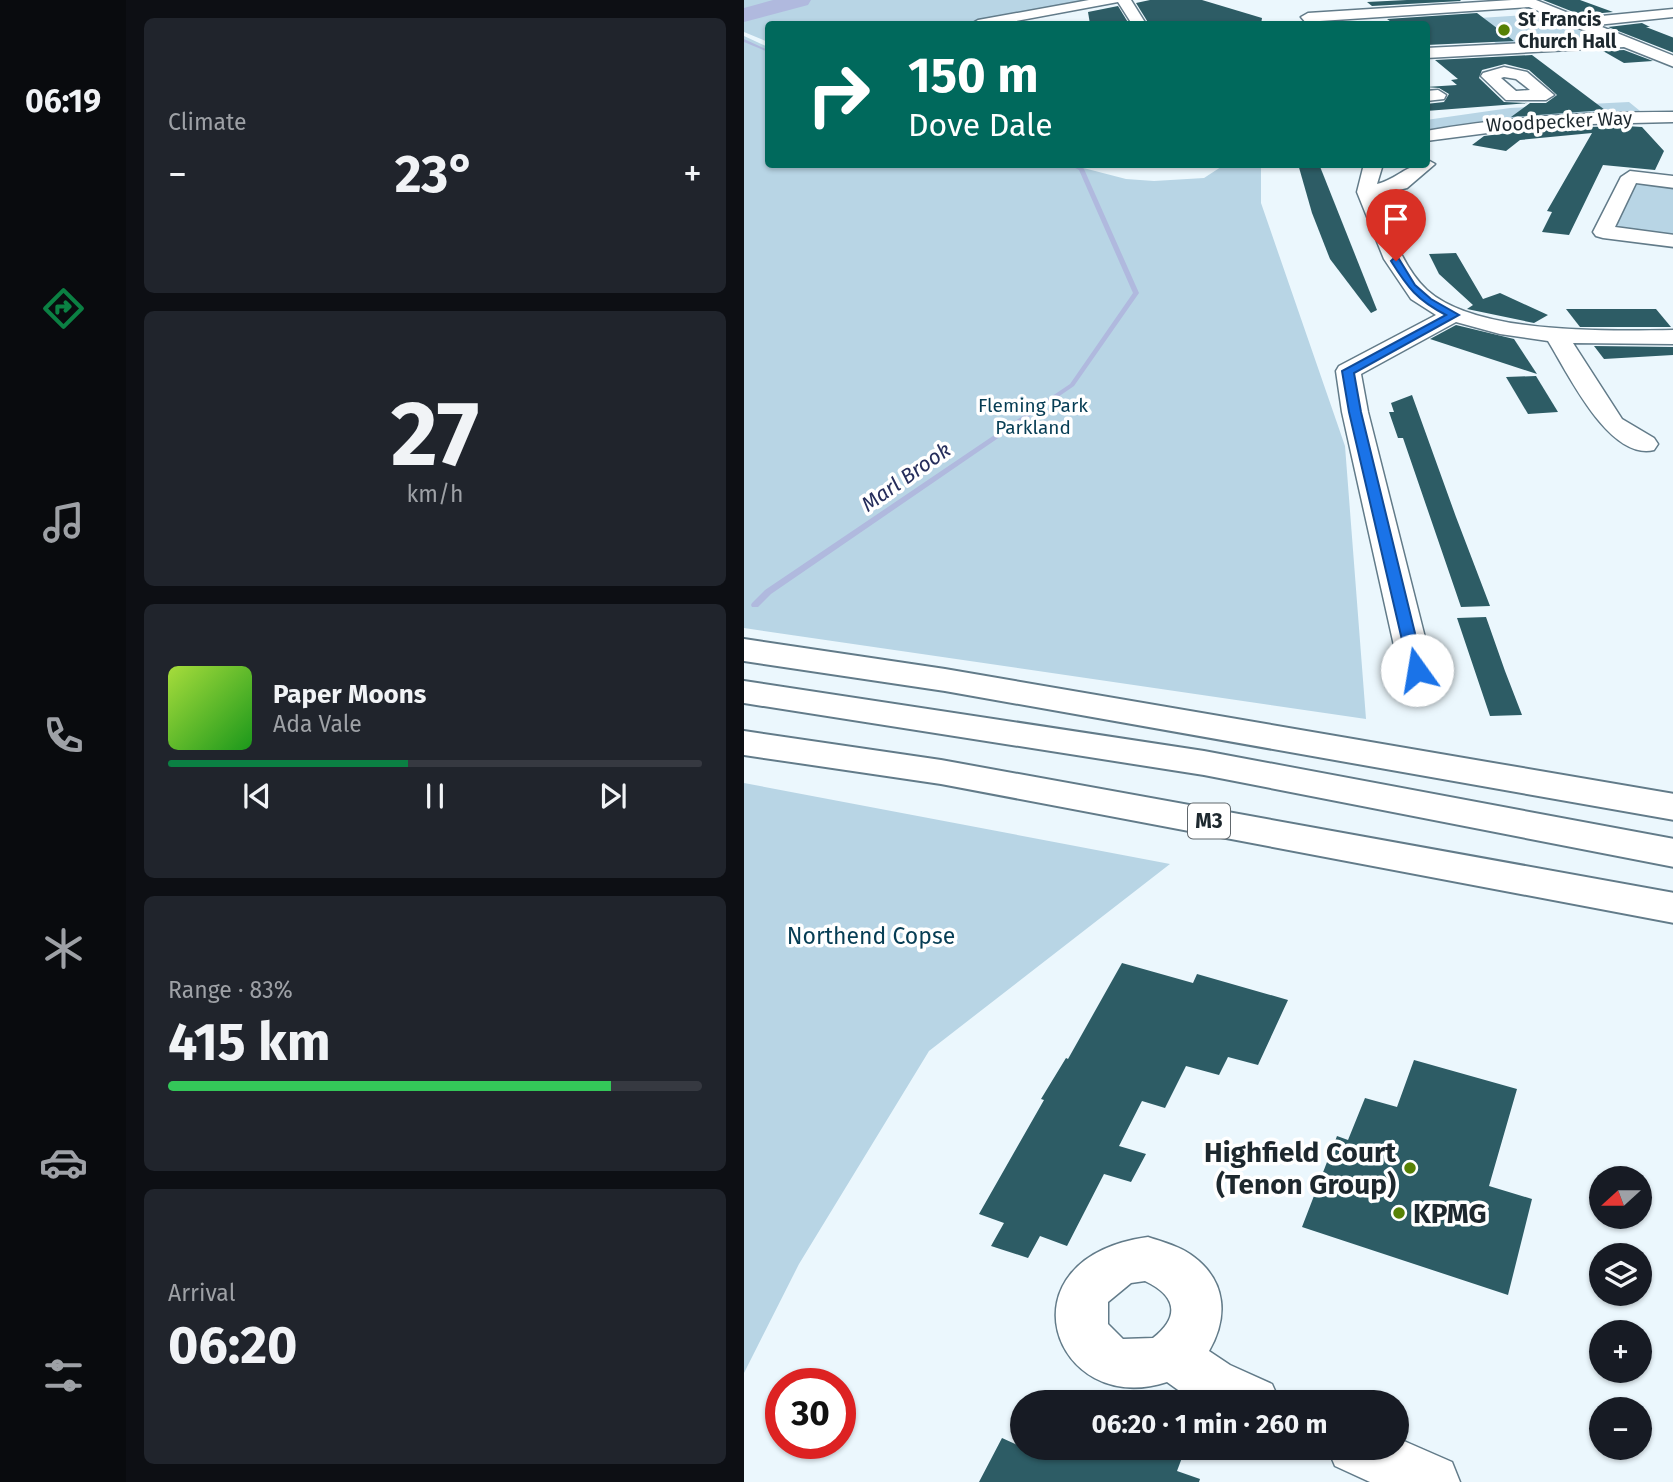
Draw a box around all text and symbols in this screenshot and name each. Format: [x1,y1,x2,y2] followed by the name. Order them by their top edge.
[1518,8,1617,53] place label: St Francis Church Hall
[1496,22,1512,38] marker: St Francis Church Hall
[908,46,1039,105] text: 150 m
[793,49,884,140] icon: right
[25,82,101,120] text: 06:19
[908,106,1053,144] text: Dove Dale
[1485,106,1633,137] street label: Woodpecker Way
[168,108,247,136] text: Climate
[395,143,475,206] text: 23°
[168,151,187,197] text: −
[683,151,702,197] text: +
[1366,189,1426,261] pin
[1377,200,1415,238] icon: arrive
[39,284,88,333] icon: directions
[391,380,479,489] text: 27
[978,394,1088,439] park label: Fleming Park Parkland
[856,437,956,517] water label: Marl Brook
[407,480,463,508] text: km/h
[39,498,88,547] icon: music
[1380,633,1454,707] position arrow
[273,679,426,710] text: Paper Moons
[273,710,362,738] text: Ada Vale
[39,711,88,760] icon: phone
[238,777,276,815] icon: previous
[416,777,454,815] icon: pause
[594,777,632,815] icon: next
[1188,804,1230,838] road number: M3
[787,922,955,950] park label: Northend Copse
[39,924,88,973] icon: climate
[168,976,293,1004] text: Range · 83%
[168,1011,331,1074] text: 415 km
[1204,1136,1397,1201] place label: Highfield Court (Tenon Group)
[39,1138,88,1187] icon: car
[1402,1160,1418,1176] marker: Highfield Court (Tenon Group)
[1589,1166,1652,1228] north arrow
[1589,1166,1652,1460] map controls
[1413,1197,1486,1230] place label: KPMG
[1391,1205,1407,1221] marker: KPMG
[1589,1243,1652,1306] button: layers
[168,1279,235,1307] text: Arrival
[168,1314,298,1377] text: 06:20
[1589,1320,1652,1383] button: +
[39,1351,88,1400] icon: filters
[765,1368,856,1459] speed limit sign: 30
[1589,1397,1652,1460] button: −
[1092,1409,1327,1440] text: 06:20 · 1 min · 260 m

